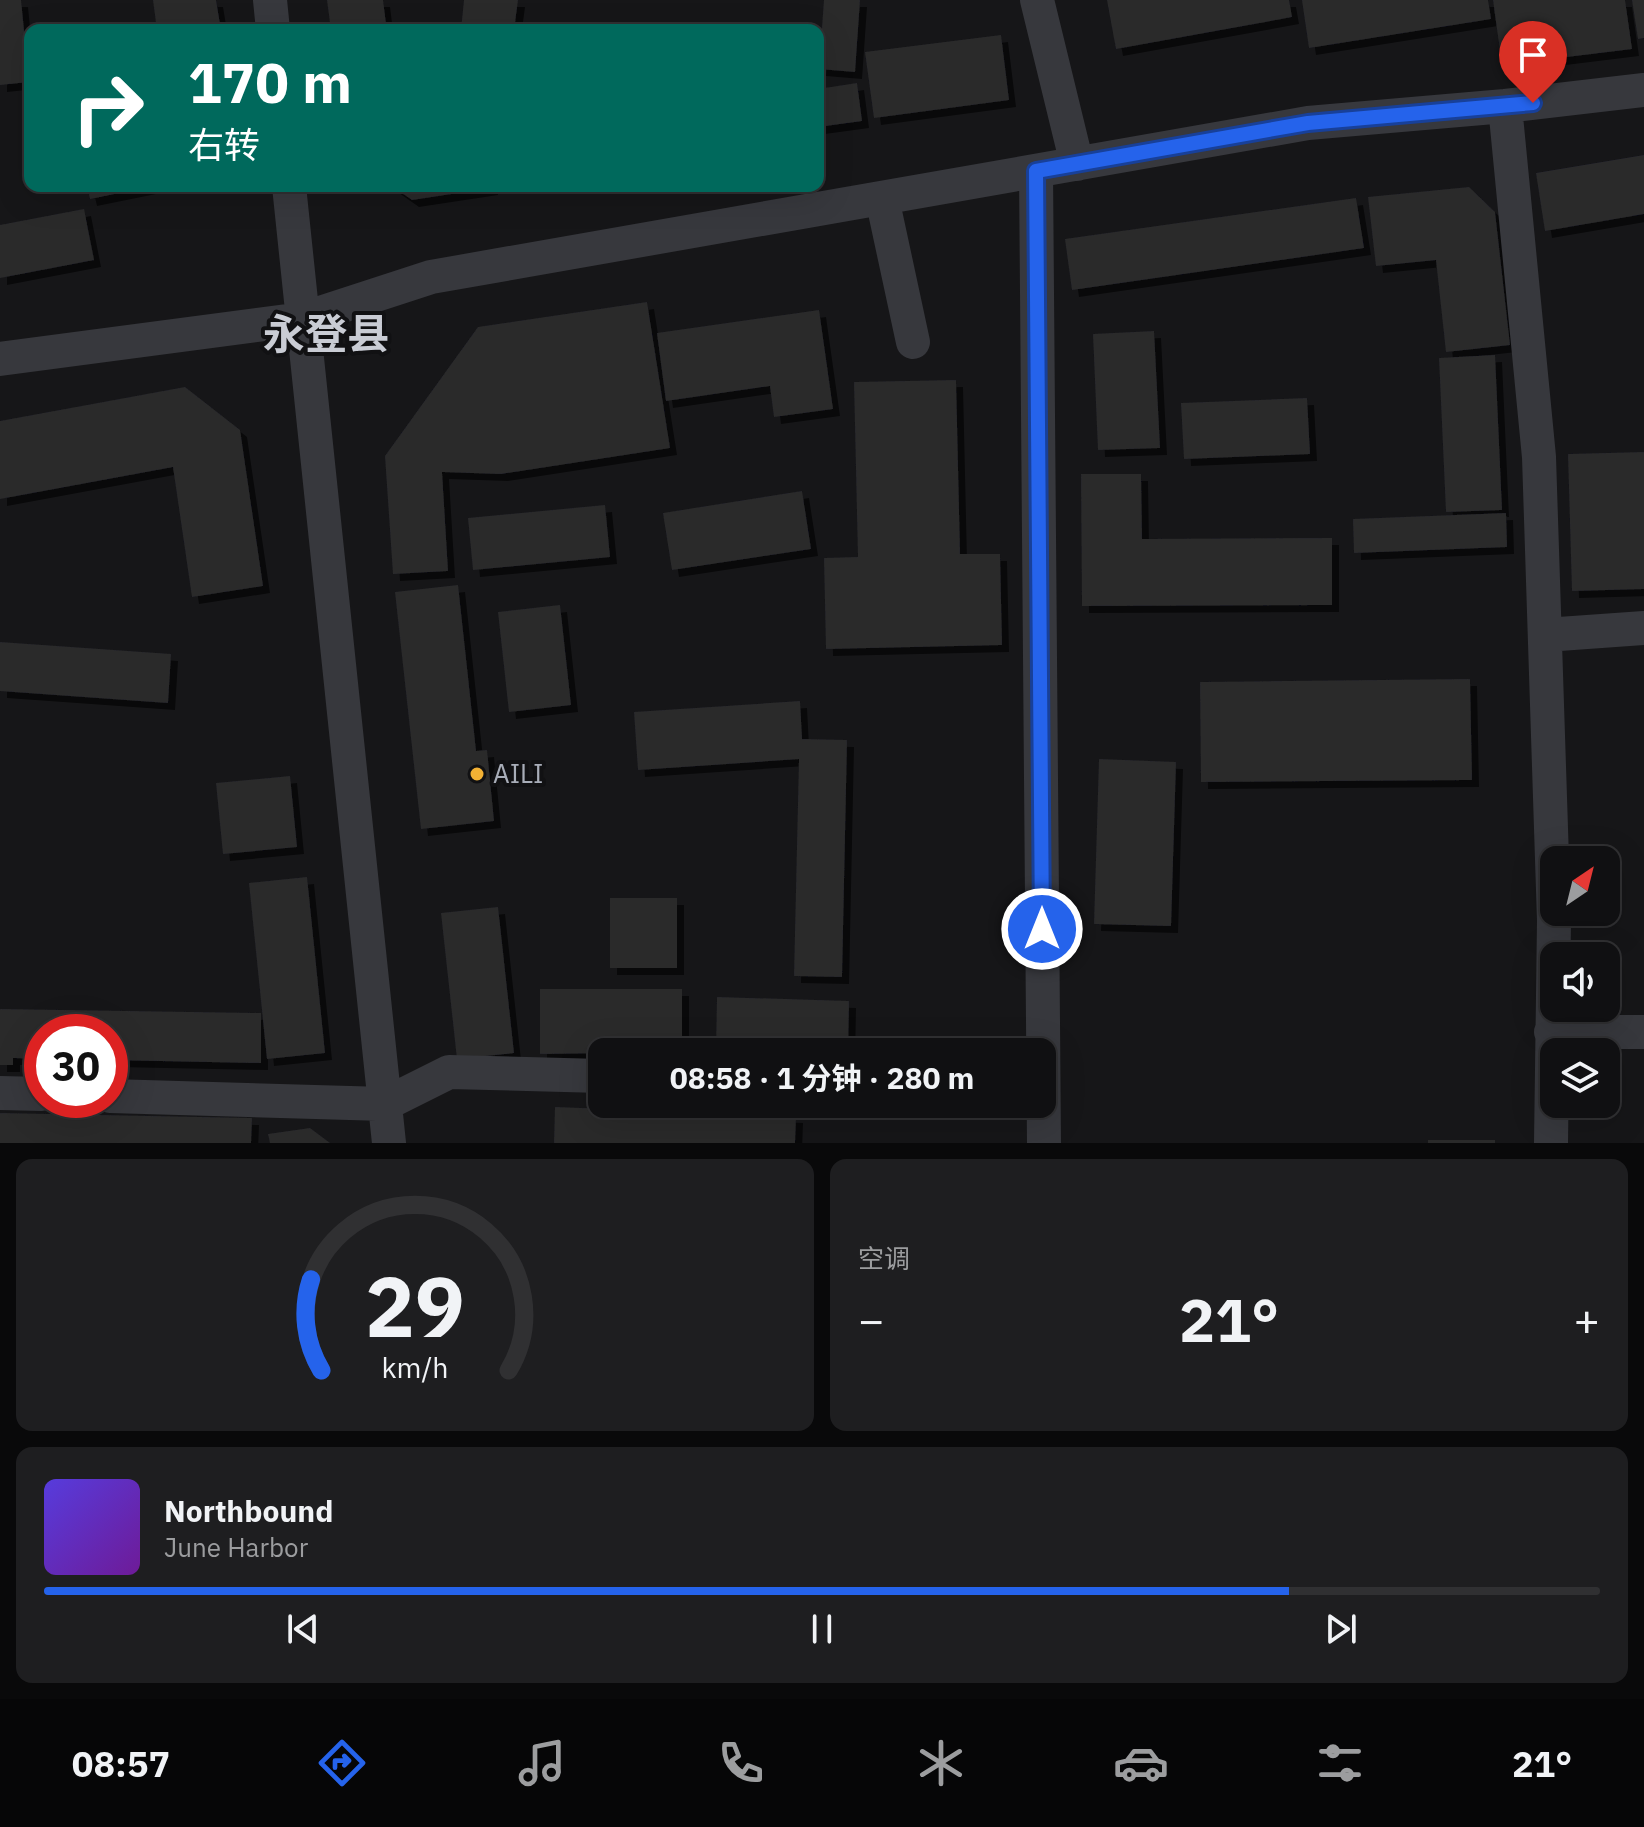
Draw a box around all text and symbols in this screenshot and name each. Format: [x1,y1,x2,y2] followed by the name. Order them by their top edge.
[1499,21,1567,103] pin
[1511,33,1555,77] icon: arrive
[188,46,352,118] text: 170 m
[56,56,160,160] icon: right
[188,121,260,168] text: 右转
[263,306,389,361] district label: 永登县
[493,756,544,790] place label: AILI
[468,765,486,783] marker: AILI
[1540,846,1620,926] north arrow
[1540,846,1620,1118] map controls
[1000,887,1084,971] position arrow
[1540,942,1620,1022] button: sound
[24,1014,128,1118] speed limit sign: 30
[1540,1038,1620,1118] button: layers
[670,1058,974,1097] text: 08:58 · 1 分钟 · 280 m
[858,1241,910,1275] text: 空调
[365,1252,465,1360] text: 29
[1179,1280,1279,1359] text: 21°
[858,1291,884,1348] text: −
[1574,1291,1600,1348] text: +
[381,1349,449,1386] text: km/h
[164,1491,333,1530] text: Northbound
[164,1530,308,1564] text: June Harbor
[281,1607,325,1651] icon: previous
[800,1607,844,1651] icon: pause
[1319,1607,1363,1651] icon: next
[314,1735,370,1791] icon: directions
[514,1735,570,1791] icon: music
[713,1735,769,1791] icon: phone
[913,1735,969,1791] icon: climate
[1113,1735,1169,1791] icon: car
[1312,1735,1368,1791] icon: filters
[72,1740,170,1787] text: 08:57
[1512,1740,1572,1787] text: 21°

